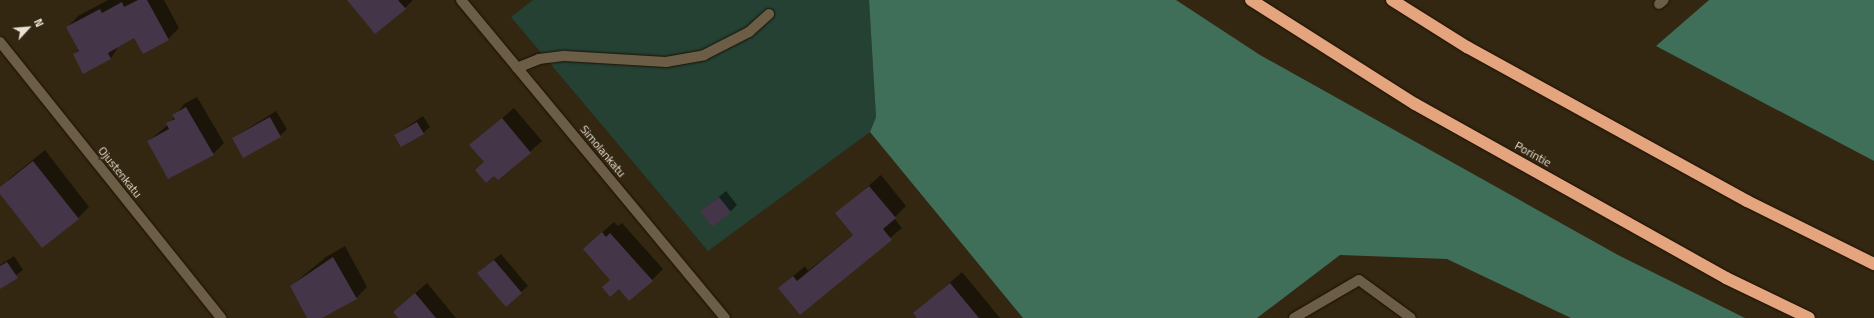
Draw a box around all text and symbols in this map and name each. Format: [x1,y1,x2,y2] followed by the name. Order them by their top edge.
[8,8,48,48] north arrow
[30,16,48,30] text: N
[577,122,629,180] street label: Simolankatu
[1512,138,1554,170] street label: Porintie
[95,144,145,200] street label: Ojustenkatu

